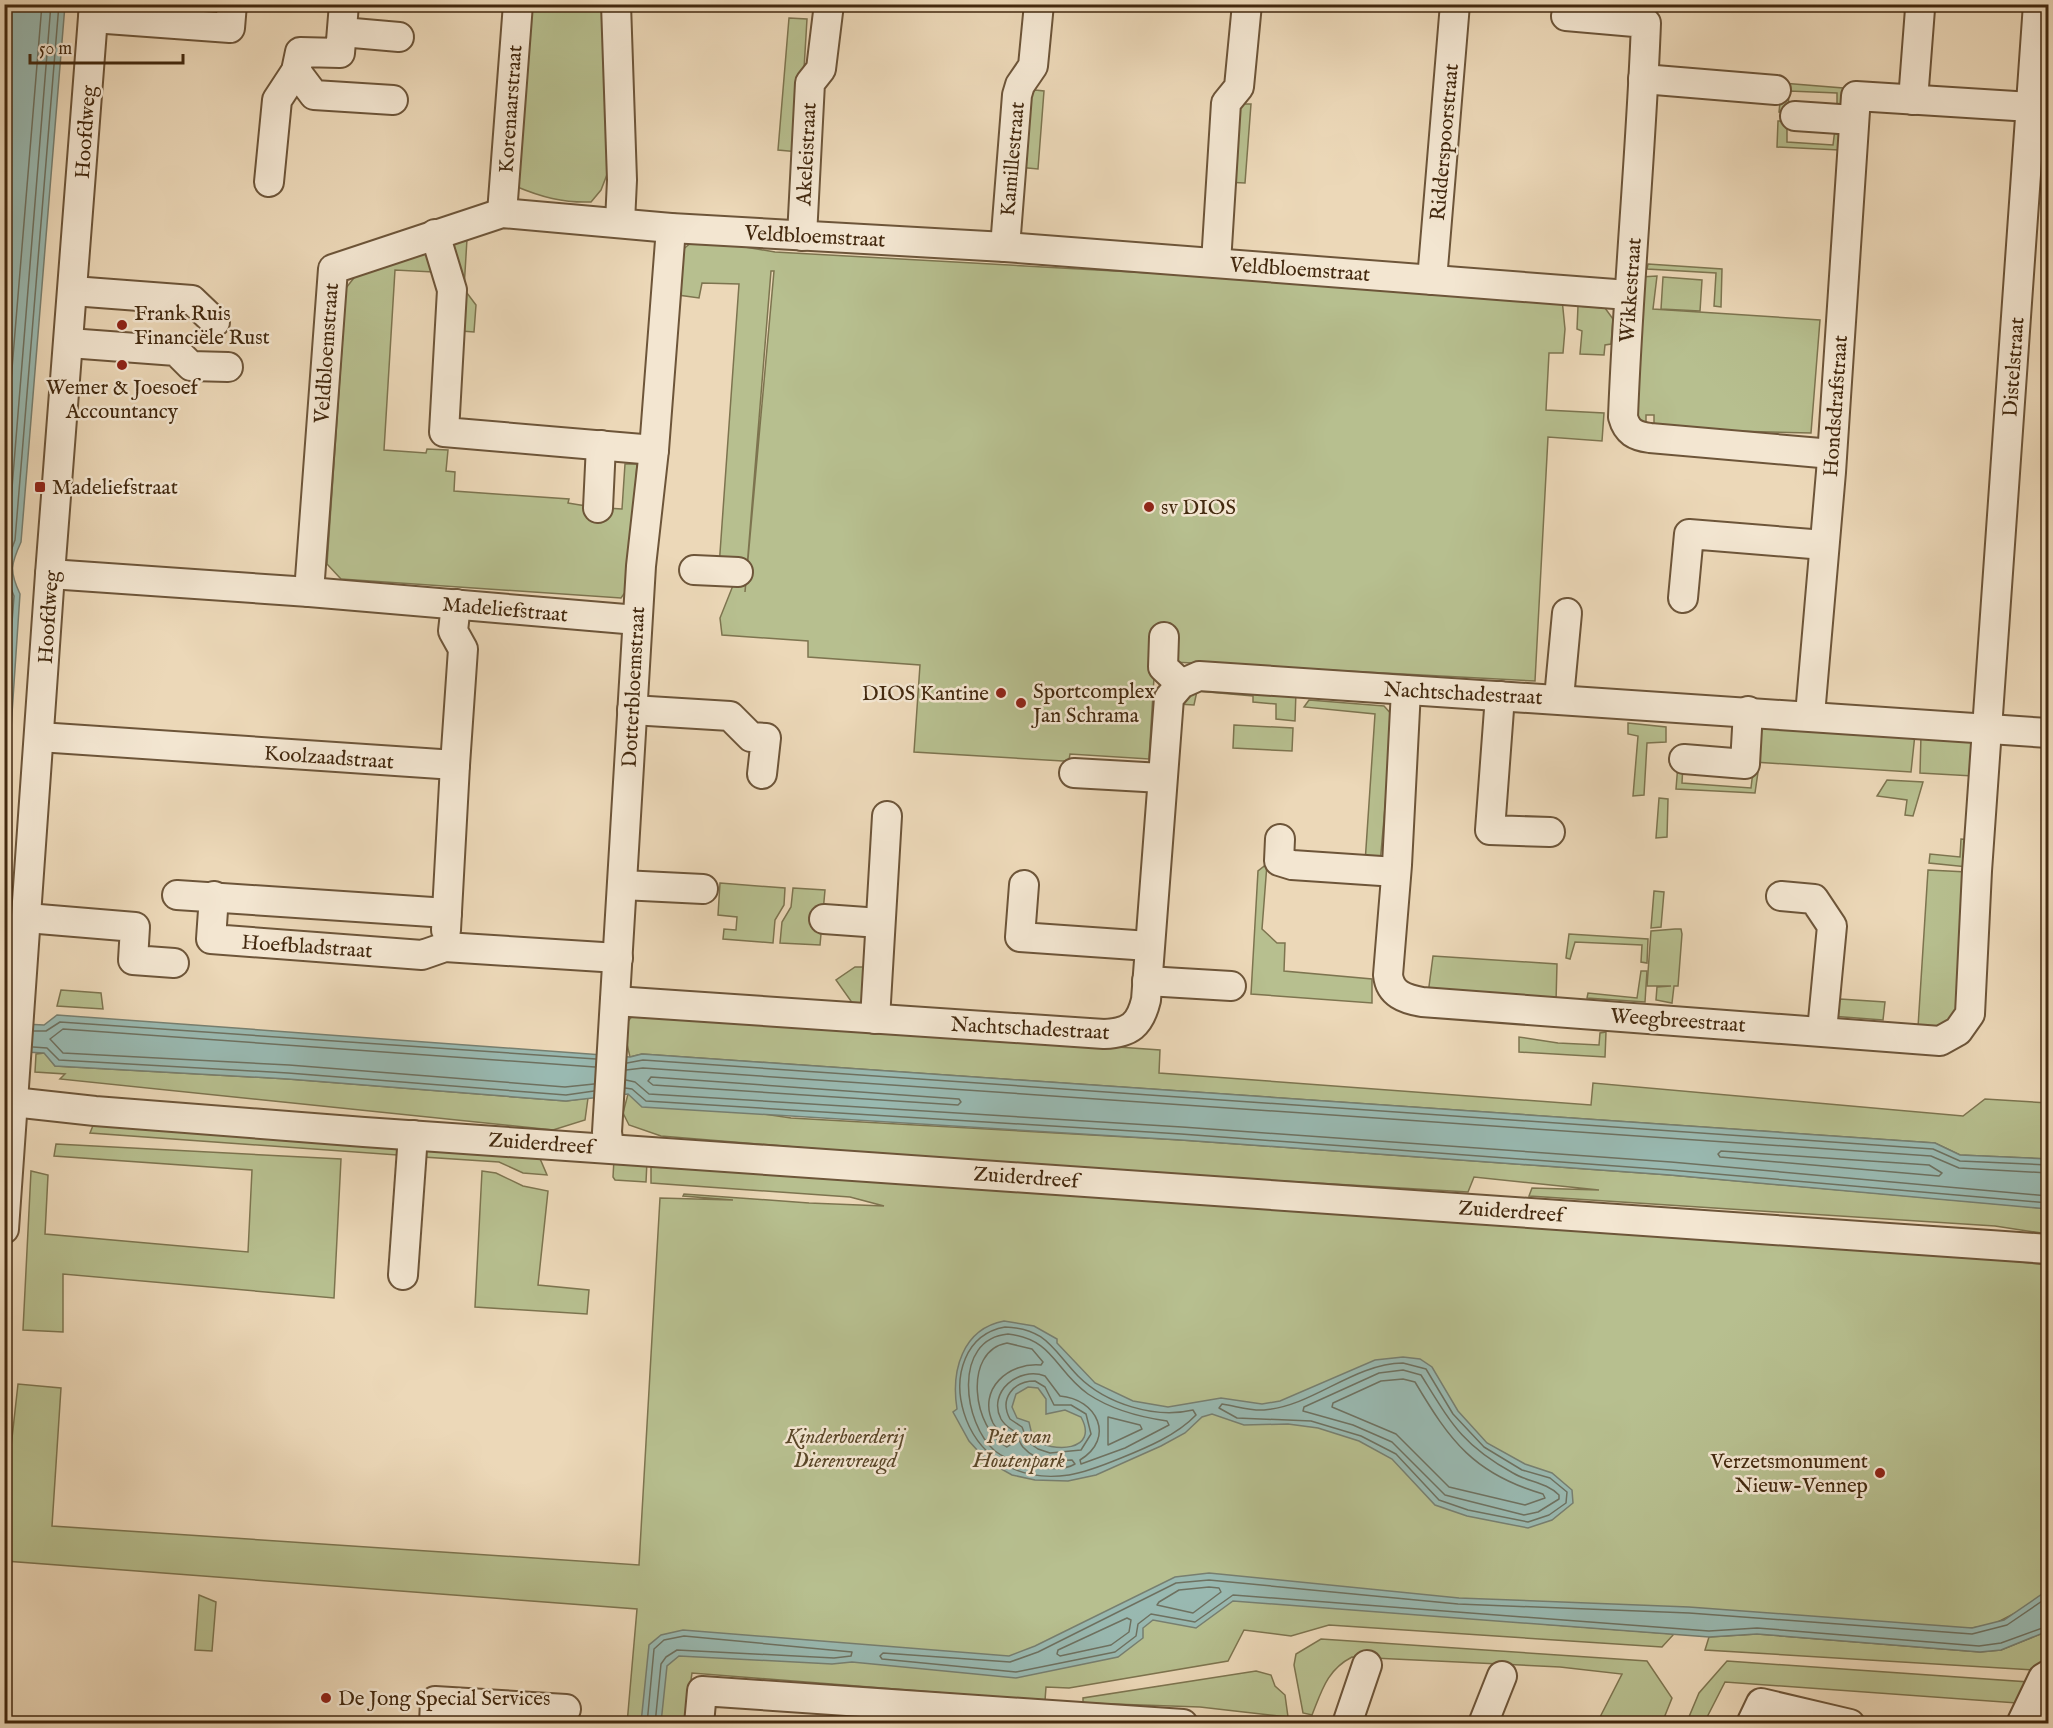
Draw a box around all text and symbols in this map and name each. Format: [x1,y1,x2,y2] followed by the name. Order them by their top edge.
[30,27,183,65] scale bar
[39,38,72,61] text: 50 m
[494,44,529,174] street label: Korenaarstraat
[1425,62,1466,222] street label: Ridderspoorstraat
[70,84,103,180] street label: Hoofdweg
[995,101,1032,217] street label: Kamillestraat
[791,102,824,207] street label: Akeleistraat
[743,220,886,255] street label: Veldbloemstraat
[1614,237,1649,344] street label: Wikkestraat
[1228,252,1371,289] street label: Veldbloemstraat
[309,282,346,425] street label: Veldbloemstraat
[134,301,270,352] place label: Frank Ruis Financiële Rust
[1998,316,2031,418] street label: Distelstraat
[115,318,129,332] marker: Frank Ruis Financiële Rust
[1818,334,1855,478] street label: Hondsdrafstraat
[115,358,129,372] marker: Wemer & Joesoef Accountancy
[46,375,201,426] place label: Wemer & Joesoef Accountancy
[52,475,178,502] place label: Madeliefstraat
[33,480,47,494] marker: Madeliefstraat
[1161,495,1236,522] place label: sv DIOS
[1142,500,1156,514] marker: sv DIOS
[33,569,66,665] street label: Hoofdweg
[441,592,569,629] street label: Madeliefstraat
[617,606,652,768] street label: Dotterbloemstraat
[1383,677,1543,712] street label: Nachtschadestraat
[1031,679,1155,730] place label: Sportcomplex Jan Schrama
[862,681,989,708] place label: DIOS Kantine
[994,686,1008,700] marker: DIOS Kantine
[1014,696,1028,710] marker: Sportcomplex Jan Schrama
[263,740,395,777] street label: Koolzaadstraat
[241,929,373,966] street label: Hoefbladstraat
[1609,1003,1746,1040] street label: Weegbreestraat
[950,1012,1110,1047] street label: Nachtschadestraat
[487,1127,598,1162] street label: Zuiderdreef
[972,1161,1083,1196] street label: Zuiderdreef
[1457,1195,1568,1230] street label: Zuiderdreef
[784,1424,907,1475] park label: Kinderboerderij Dierenvreugd
[972,1424,1066,1475] park label: Piet van Houtenpark
[1710,1449,1868,1500] place label: Verzetsmonument Nieuw-Vennep
[1873,1466,1887,1480] marker: Verzetsmonument Nieuw-Vennep
[338,1686,550,1713] place label: De Jong Special Services
[319,1691,333,1705] marker: De Jong Special Services

